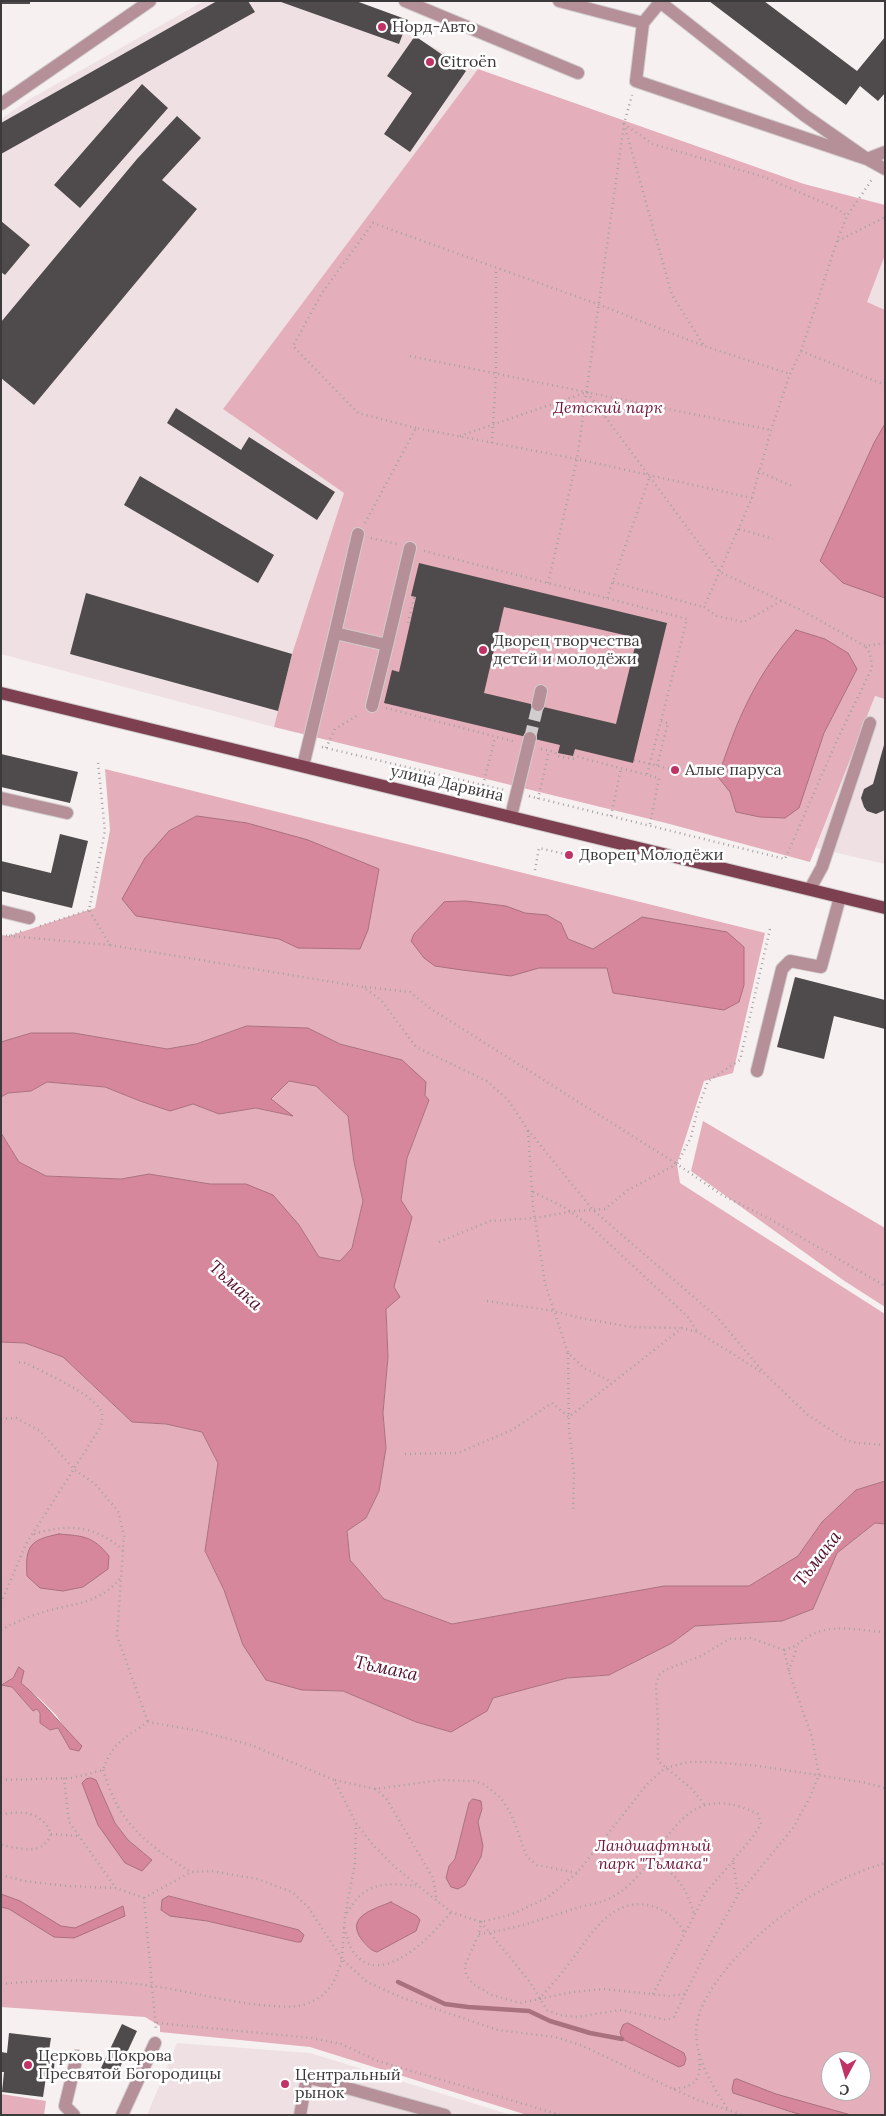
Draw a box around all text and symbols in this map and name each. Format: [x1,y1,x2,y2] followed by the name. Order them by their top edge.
[392,17,476,37] place label: Норд-Авто
[376,21,388,33] marker: Норд-Авто
[440,52,497,72] place label: Citroën
[424,56,436,68] marker: Citroën
[553,398,663,418] park label: Детский парк
[493,631,640,669] place label: Дворец творчества детей и молодёжи
[477,644,489,656] marker: Дворец творчества детей и молодёжи
[685,760,782,780] place label: Алые паруса
[388,762,506,806] street label: улица Дарвина
[669,764,681,776] marker: Алые паруса
[579,845,723,865] place label: Дворец Молодёжи
[563,849,575,861] marker: Дворец Молодёжи
[204,1256,266,1316] water label: Тьмака
[790,1527,846,1591] water label: Тьмака
[352,1652,420,1686] water label: Тьмака
[595,1836,711,1874] park label: Ландшафтный парк "Тьмака"
[38,2046,221,2084] place label: Церковь Покрова Пресвятой Богородицы
[821,2051,871,2101] north arrow
[22,2059,34,2071] marker: Церковь Покрова Пресвятой Богородицы
[295,2065,401,2103] place label: Центральный рынок
[279,2078,291,2090] marker: Центральный рынок
[839,2080,850,2099] text: С

